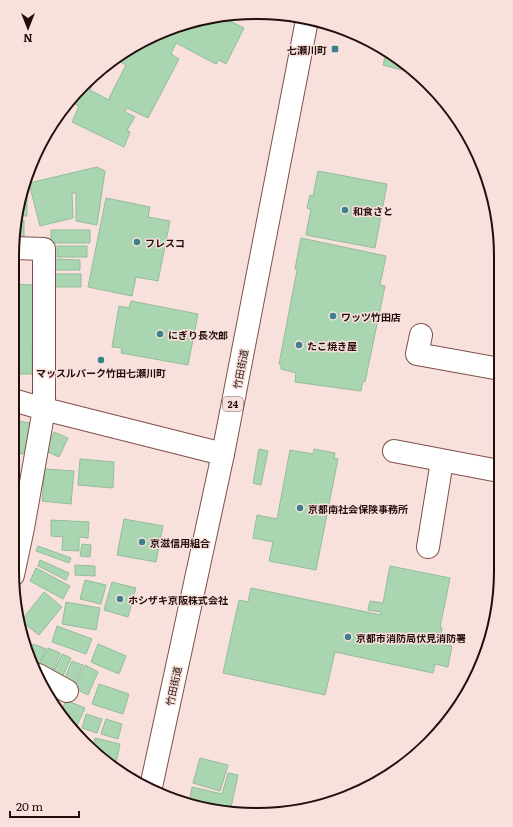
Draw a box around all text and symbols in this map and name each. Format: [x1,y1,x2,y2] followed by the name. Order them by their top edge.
[8,8,48,48] north arrow
[23,31,33,47] text: N
[287,42,327,57] place label: 七瀬川町
[330,44,340,54] marker: 七瀬川町
[353,203,393,218] place label: 和食さと
[340,205,350,215] marker: 和食さと
[145,235,185,250] place label: フレスコ
[132,237,142,247] marker: フレスコ
[341,309,401,324] place label: ワッツ竹田店
[328,311,338,321] marker: ワッツ竹田店
[168,327,228,342] place label: にぎり長次郎
[155,329,165,339] marker: にぎり長次郎
[307,338,357,353] place label: たこ焼き屋
[294,340,304,350] marker: たこ焼き屋
[229,348,251,390] street label: 竹田街道
[96,355,106,365] marker: マッスルパーク竹田七瀬川町
[36,365,166,380] place label: マッスルパーク竹田七瀬川町
[223,397,243,411] road number: 24
[308,501,408,516] place label: 京都南社会保険事務所
[295,503,305,513] marker: 京都南社会保険事務所
[150,535,210,550] place label: 京滋信用組合
[137,537,147,547] marker: 京滋信用組合
[128,592,229,607] place label: ホシザキ京阪株式会社
[115,594,125,604] marker: ホシザキ京阪株式会社
[356,630,466,645] place label: 京都市消防局伏見消防署
[343,632,353,642] marker: 京都市消防局伏見消防署
[162,665,184,707] street label: 竹田街道
[10,793,79,819] scale bar
[16,797,43,815] text: 20 m

